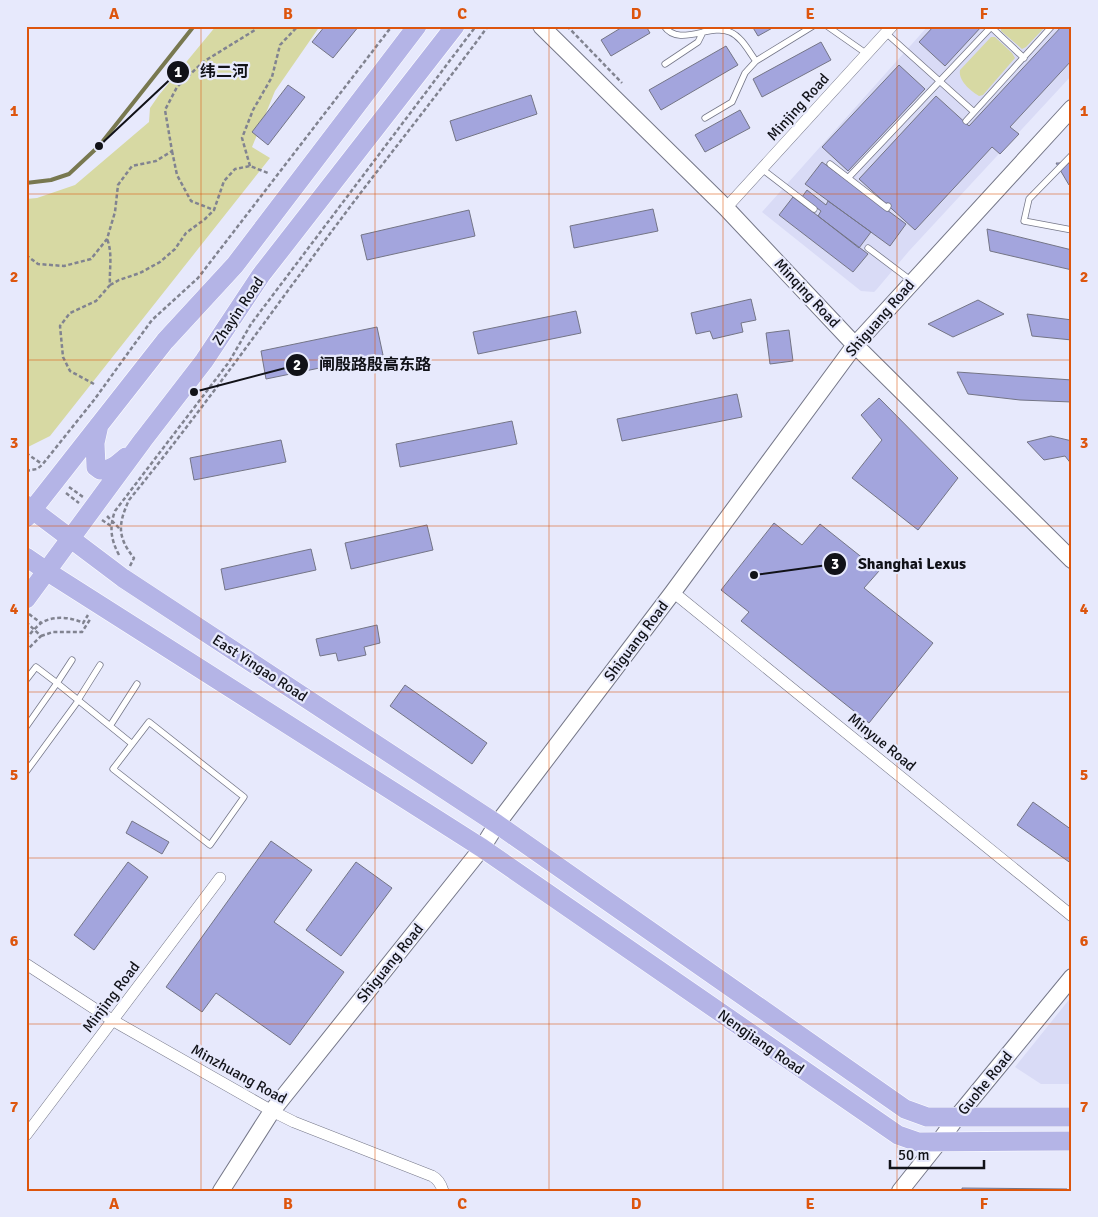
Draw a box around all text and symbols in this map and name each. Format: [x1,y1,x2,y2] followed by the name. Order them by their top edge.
[109,4,120,24] text: A
[283,4,293,24] text: B
[457,4,467,24] text: C
[631,4,642,24] text: D
[805,4,815,24] text: E
[980,4,989,24] text: F
[165,56,258,87] callout: 纬二河
[200,62,248,82] text: 纬二河
[174,63,182,81] text: 1
[763,70,833,144] street label: Minjing Road
[10,101,19,121] text: 1
[1080,101,1089,121] text: 1
[770,255,844,331] street label: Minqing Road
[10,267,18,287] text: 2
[1080,267,1088,287] text: 2
[208,273,268,349] street label: Zhayin Road
[842,276,918,360] street label: Shiguang Road
[284,349,441,380] callout: 闸殷路殷高东路
[319,355,431,375] text: 闸殷路殷高东路
[293,356,301,374] text: 2
[10,433,18,453] text: 3
[1080,433,1088,453] text: 3
[823,548,976,579] callout: Shanghai Lexus
[858,554,966,574] text: Shanghai Lexus
[831,555,839,573] text: 3
[600,597,672,685] street label: Shiguang Road
[10,599,19,619] text: 4
[1080,599,1089,619] text: 4
[209,631,311,705] street label: East Yingao Road
[844,709,920,775] street label: Minyue Road
[10,765,18,785] text: 5
[1080,765,1088,785] text: 5
[353,920,427,1006] street label: Shiguang Road
[10,931,19,951] text: 6
[1080,931,1089,951] text: 6
[79,958,144,1036] street label: Minjing Road
[714,1006,808,1078] street label: Nengjiang Road
[188,1040,290,1108] street label: Minzhuang Road
[954,1048,1016,1118] street label: Guohe Road
[10,1097,19,1117] text: 7
[1080,1097,1089,1117] text: 7
[890,1137,984,1169] scale bar
[898,1146,929,1164] text: 50 m
[109,1194,120,1214] text: A
[283,1194,293,1214] text: B
[457,1194,467,1214] text: C
[631,1194,642,1214] text: D
[805,1194,815,1214] text: E
[980,1194,989,1214] text: F

